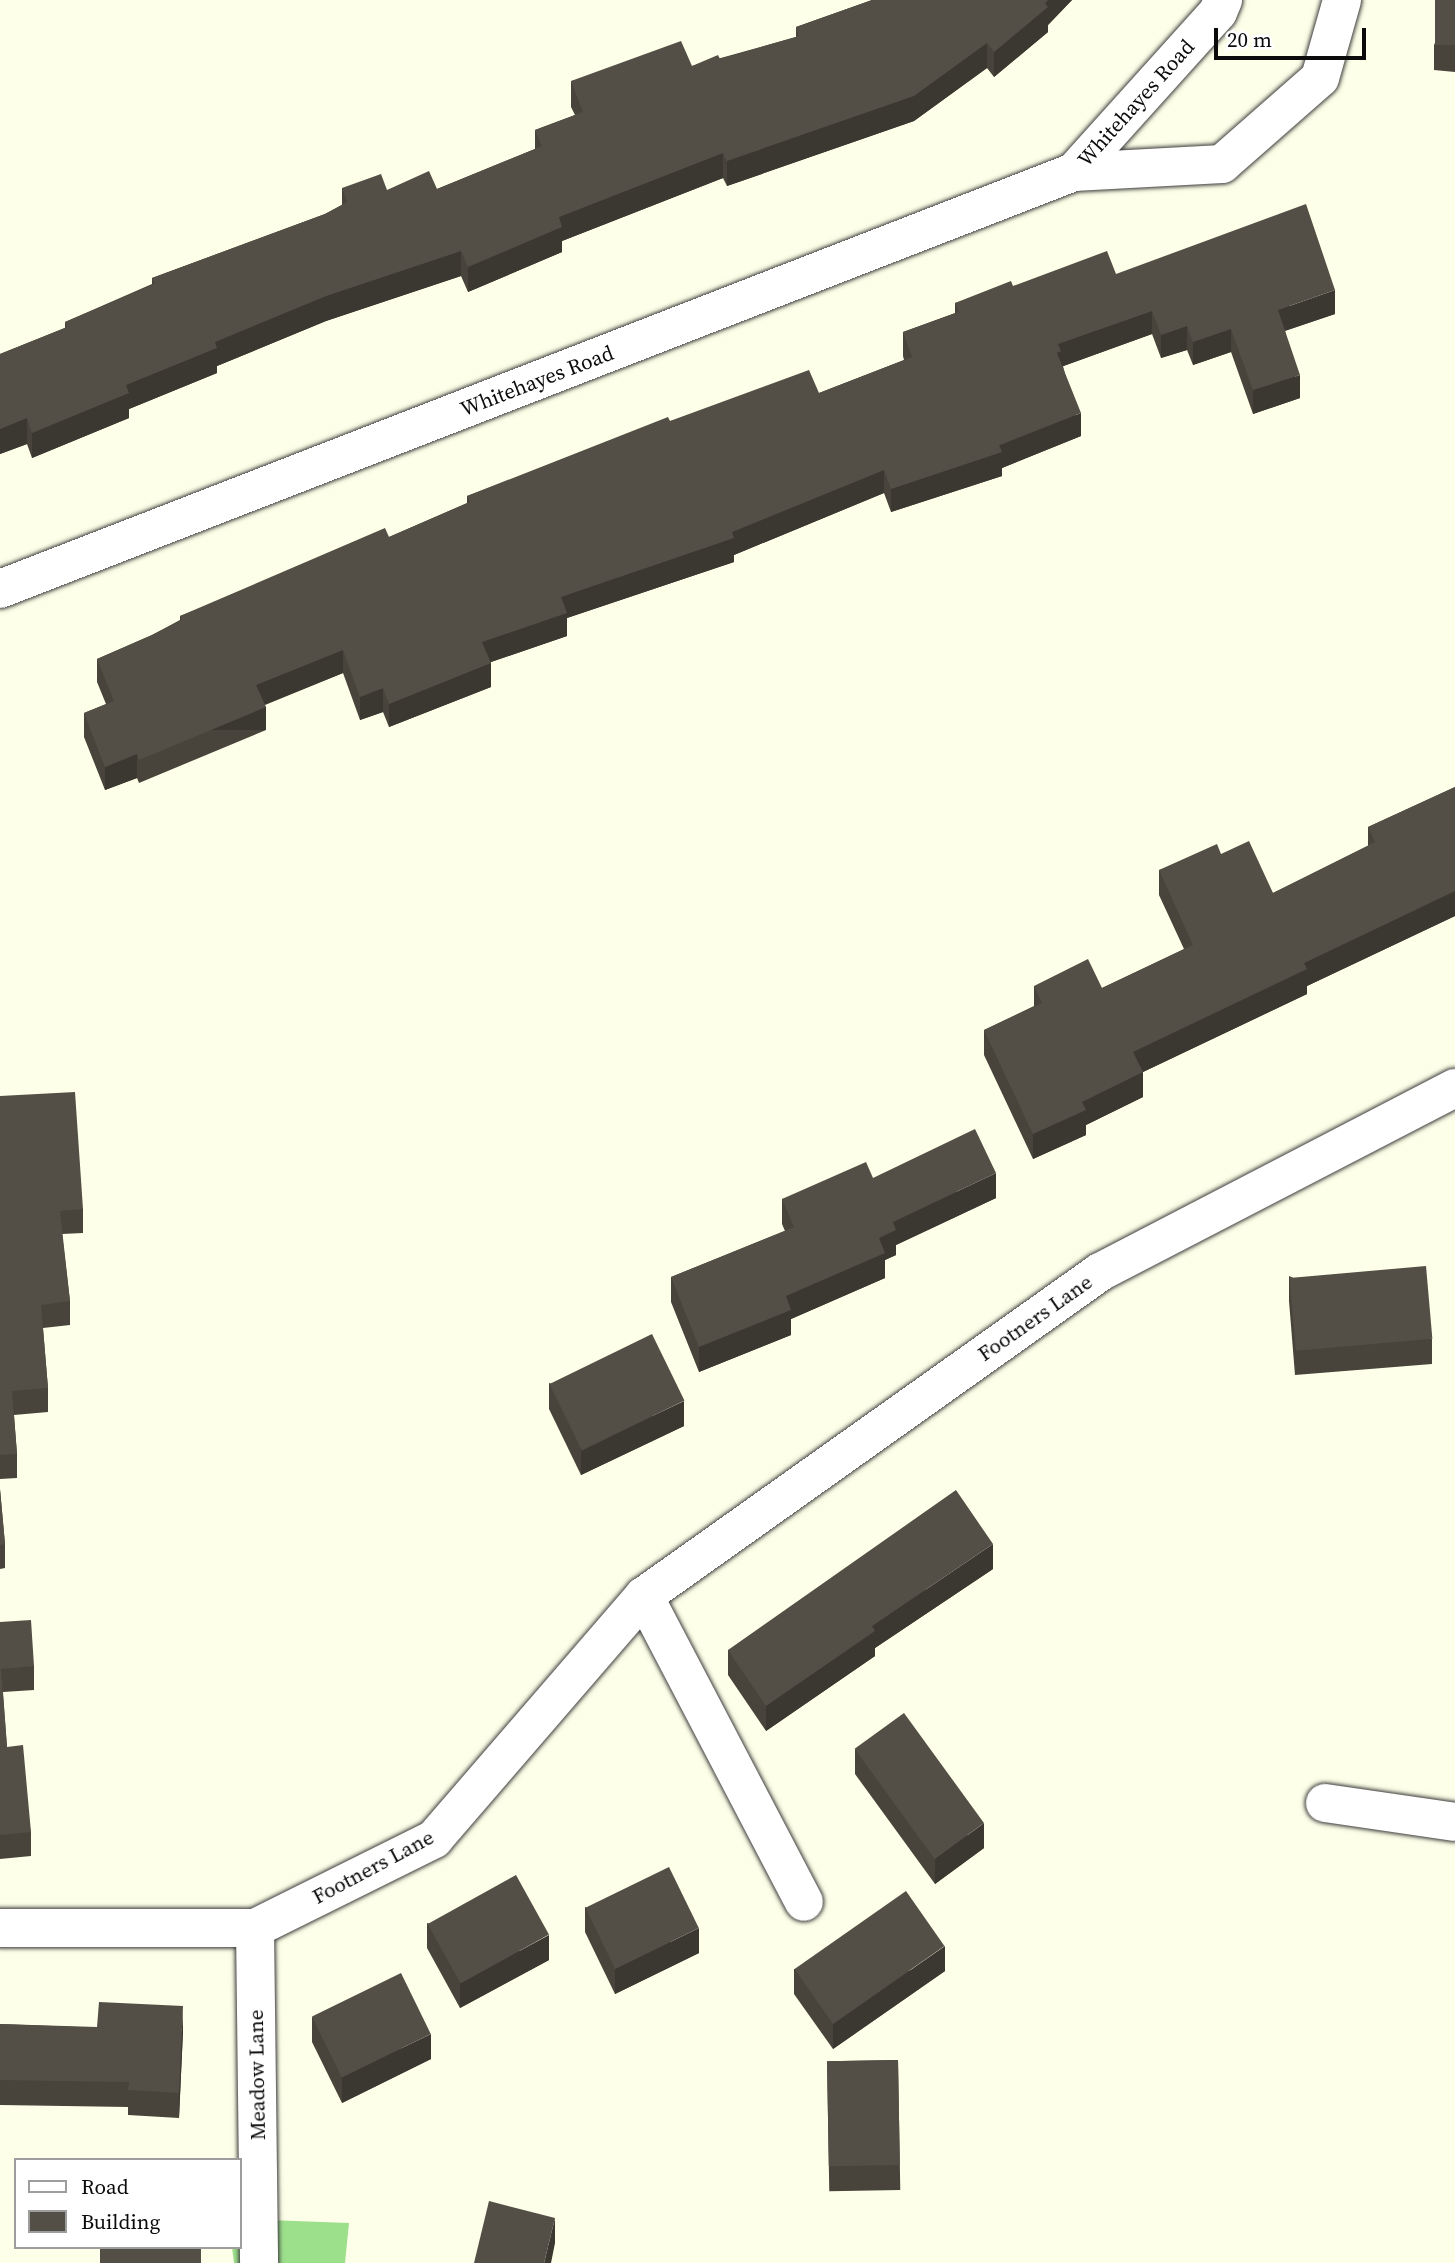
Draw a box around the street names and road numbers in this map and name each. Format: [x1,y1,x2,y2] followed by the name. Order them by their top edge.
[1072,34,1200,172] street label: Whitehayes Road
[457,340,617,422] street label: Whitehayes Road
[973,1269,1097,1367] street label: Footners Lane
[308,1825,438,1909] street label: Footners Lane
[243,2009,271,2141] street label: Meadow Lane

